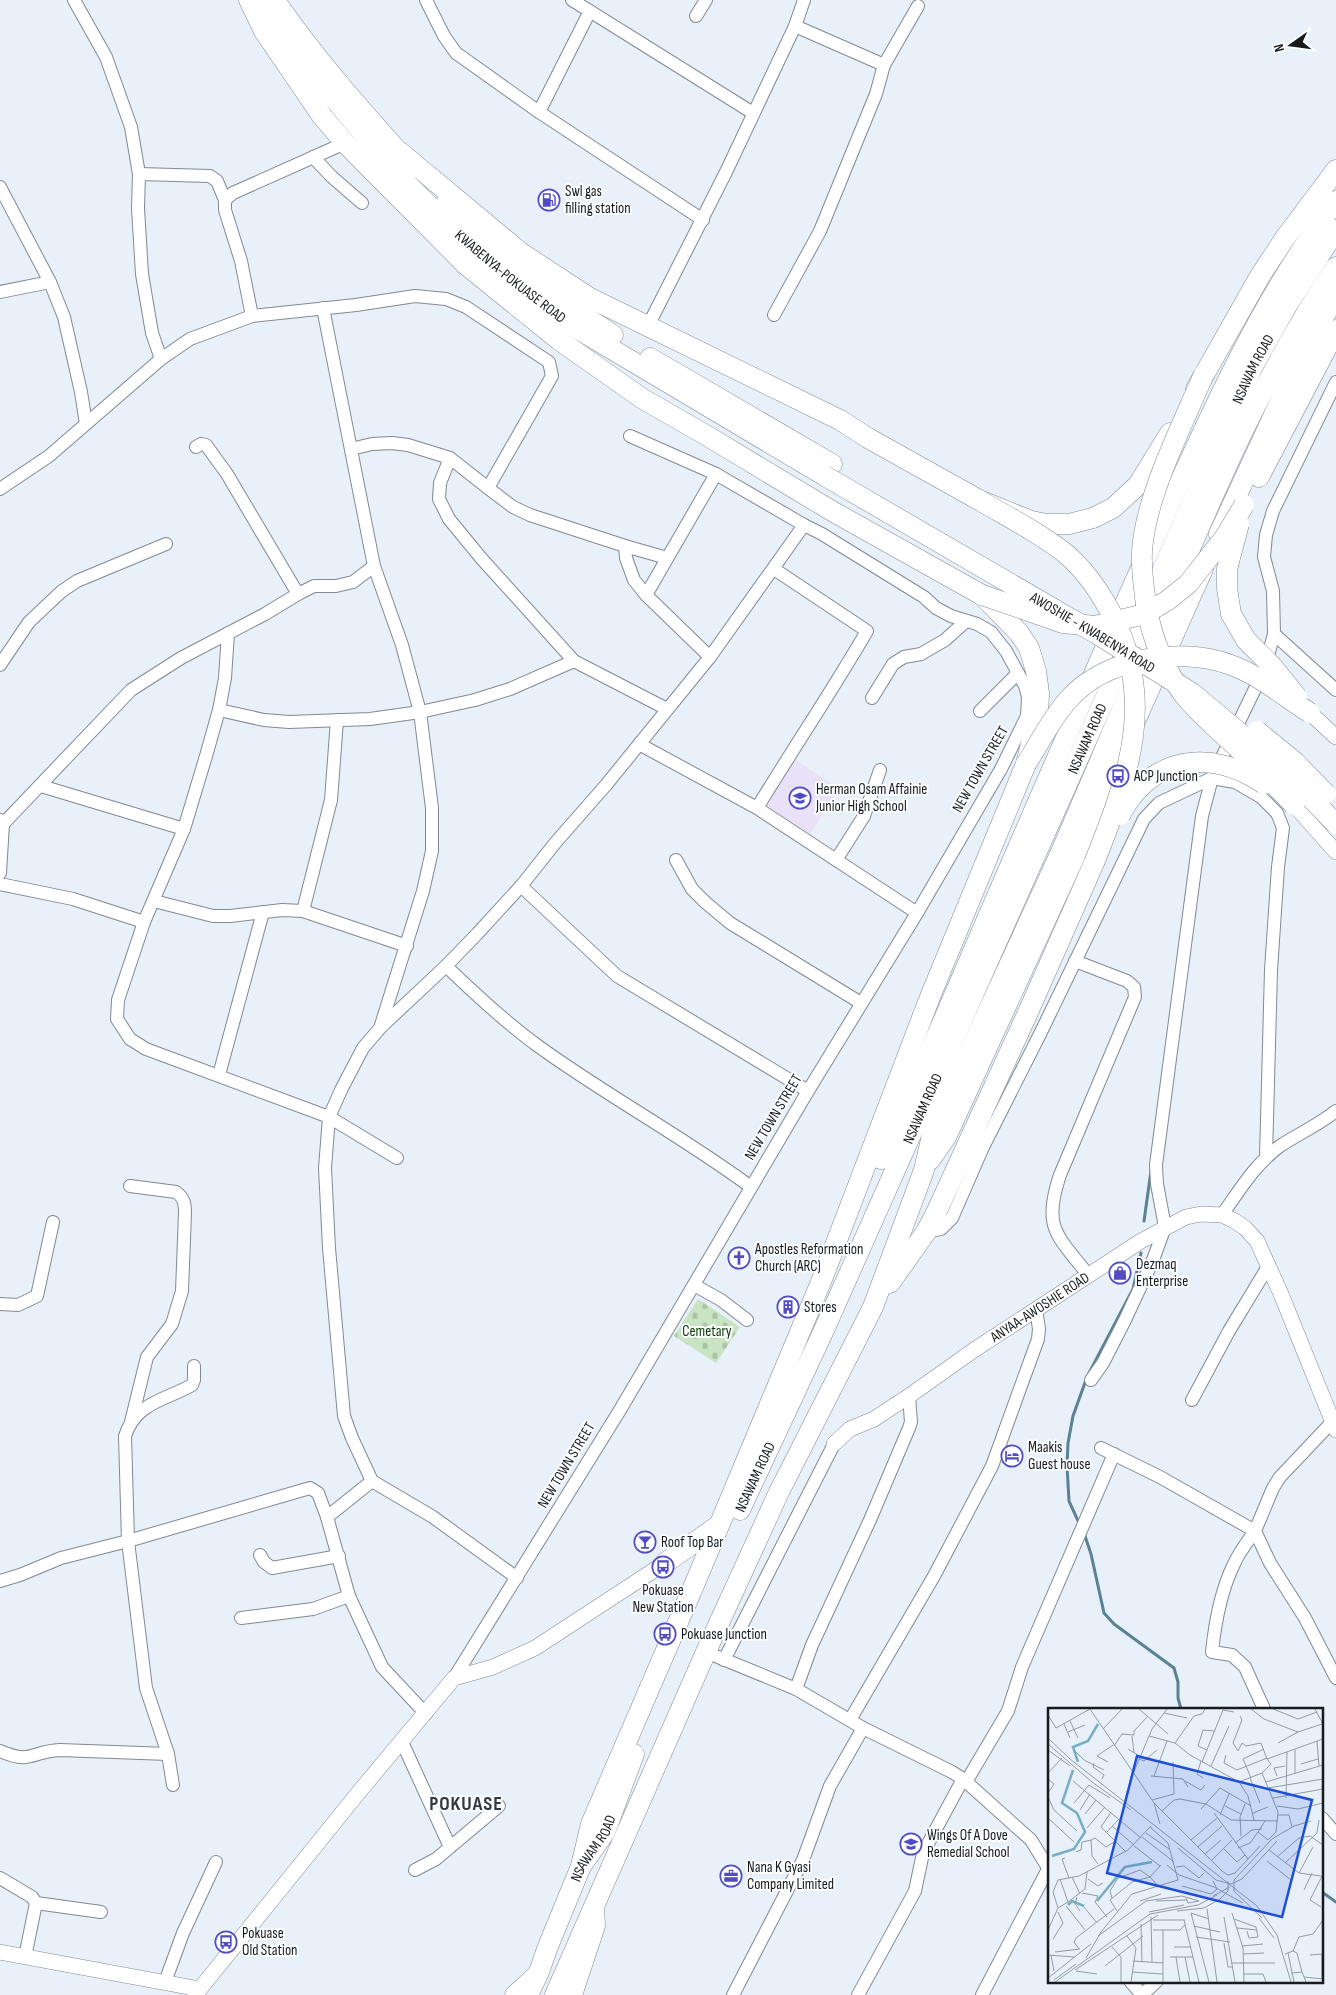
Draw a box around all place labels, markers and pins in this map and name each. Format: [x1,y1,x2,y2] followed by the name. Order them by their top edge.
[565,182,631,218] place label: Swl gas filling station
[537,188,561,212] fuel station icon: Swl gas filling station
[1106,764,1130,788] bus stop icon: ACP Junction
[1133,767,1198,786] place label: ACP Junction
[815,780,927,816] place label: Herman Osam Affainie Junior High School
[788,786,812,810] school or university icon: Herman Osam Affainie Junior High School
[754,1240,863,1276] place label: Apostles Reformation Church (ARC)
[727,1246,751,1270] church icon: Apostles Reformation Church (ARC)
[1136,1255,1188,1291] place label: Dezmaq Enterprise
[1108,1261,1132,1285] shop icon: Dezmaq Enterprise
[776,1295,800,1319] building icon: Stores
[804,1298,837,1317] place label: Stores
[1028,1438,1091,1474] place label: Maakis Guest house
[1000,1444,1024,1468] hotel icon: Maakis Guest house
[633,1530,657,1554] bar icon: Roof Top Bar
[661,1533,724,1552] place label: Roof Top Bar
[651,1555,675,1579] bus stop icon: Pokuase New Station
[632,1581,694,1617] place label: Pokuase New Station
[653,1622,677,1646] bus stop icon: Pokuase Junction
[681,1625,767,1644] place label: Pokuase Junction
[927,1826,1010,1862] place label: Wings Of A Dove Remedial School
[899,1832,923,1856] school or university icon: Wings Of A Dove Remedial School
[747,1858,834,1894] place label: Nana K Gyasi Company Limited
[719,1864,743,1888] office icon: Nana K Gyasi Company Limited
[242,1924,298,1960] place label: Pokuase Old Station
[214,1930,238,1954] bus stop icon: Pokuase Old Station

